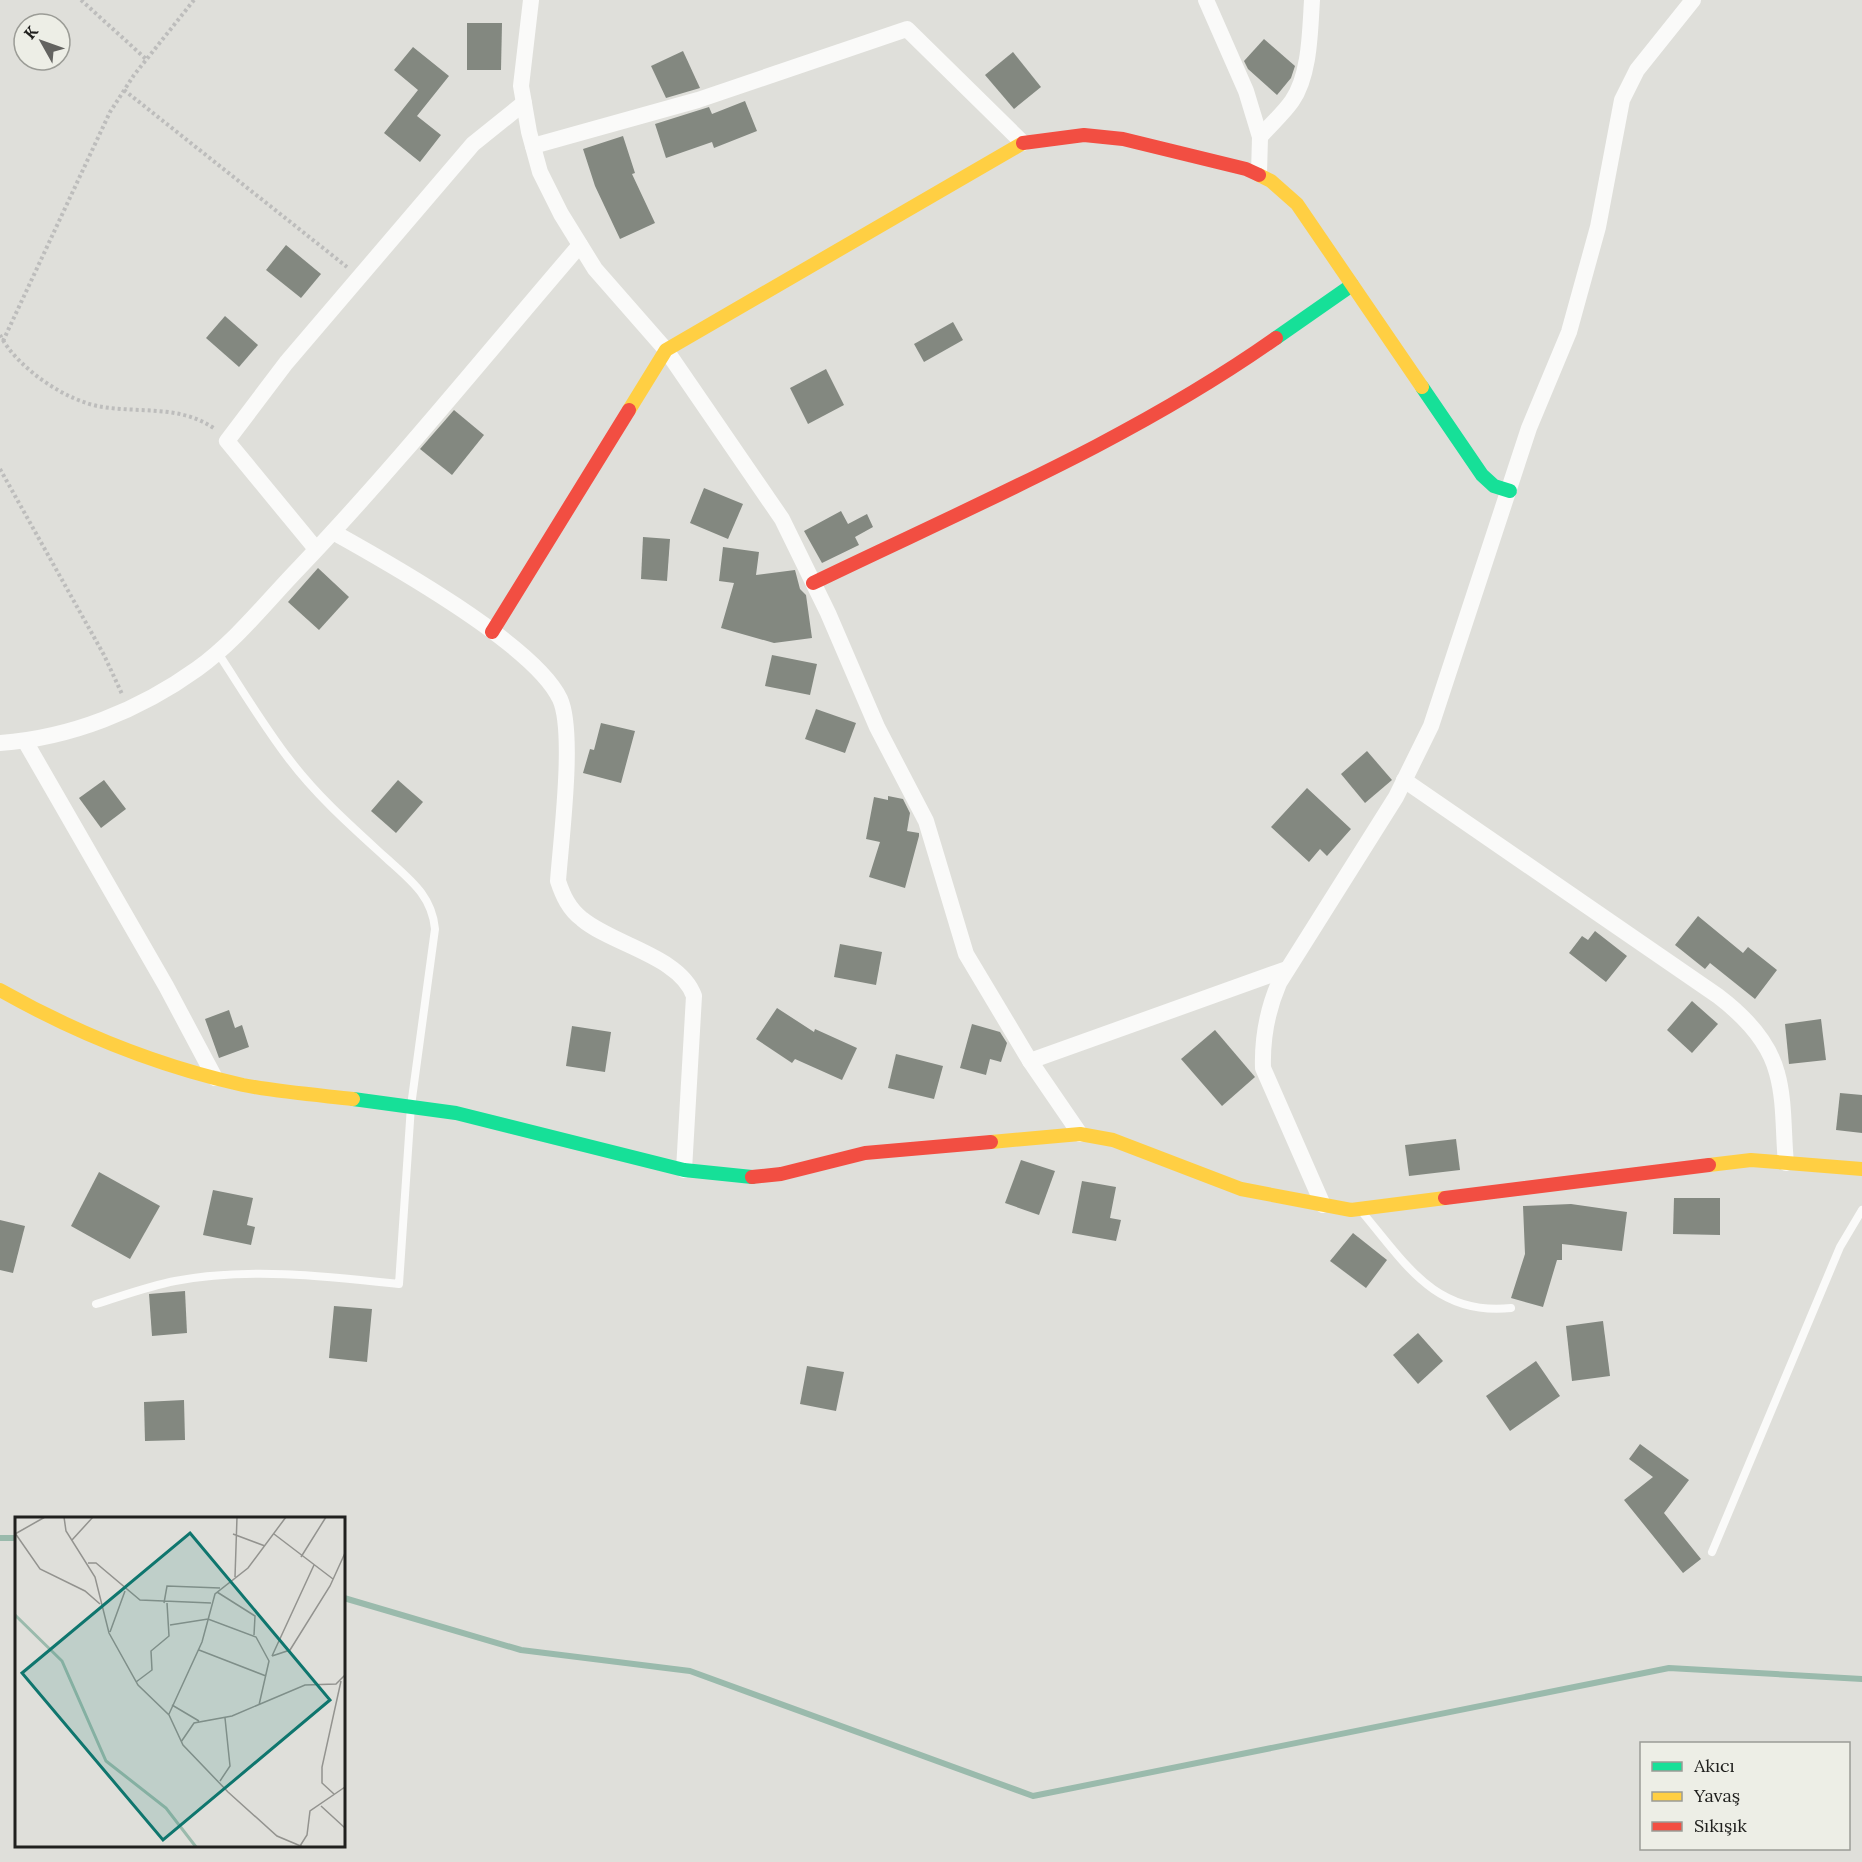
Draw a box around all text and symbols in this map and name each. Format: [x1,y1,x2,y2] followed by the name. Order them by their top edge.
[12,12,72,72] north arrow
[19,21,42,43] text: K
[15,1517,345,1847] inset map
[1640,1742,1850,1850] legend
[1693,1754,1735,1777] text: Akıcı
[1693,1784,1740,1807] text: Yavaş
[1694,1814,1747,1837] text: Sıkışık

